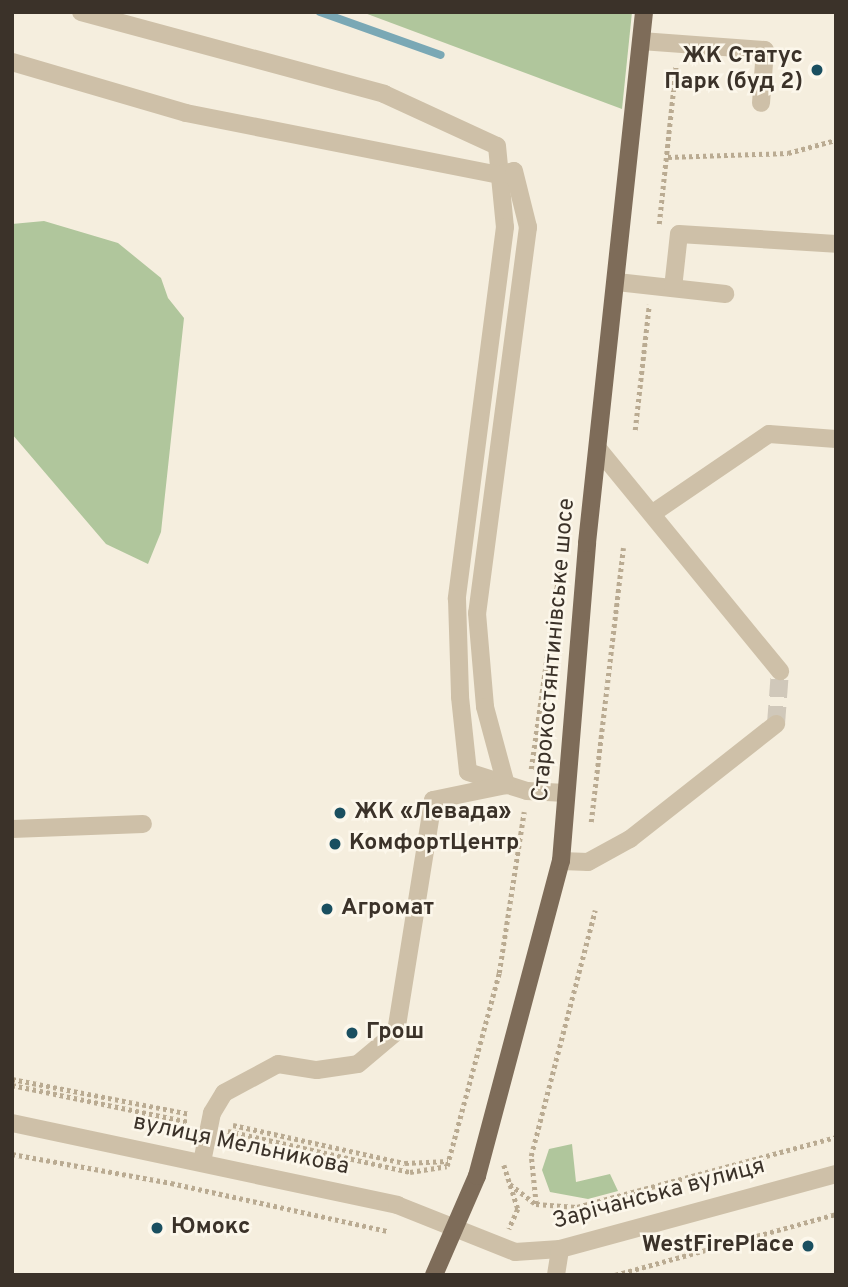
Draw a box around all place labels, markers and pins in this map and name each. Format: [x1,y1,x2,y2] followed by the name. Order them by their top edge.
[664,43,803,97] place label: ЖК Статус Парк (буд 2)
[809,62,825,78] marker: ЖК Статус Парк (буд 2)
[354,799,511,827] place label: ЖК «Левада»
[332,805,348,821] marker: ЖК «Левада»
[349,830,519,858] place label: КомфортЦентр
[327,836,343,852] marker: КомфортЦентр
[341,895,434,923] place label: Агромат
[319,901,335,917] marker: Агромат
[366,1019,424,1047] place label: Грош
[344,1025,360,1041] marker: Грош
[171,1214,250,1242] place label: Юмокс
[149,1220,165,1236] marker: Юмокс
[642,1232,794,1260] place label: WestFirePlace
[800,1238,816,1254] marker: WestFirePlace

